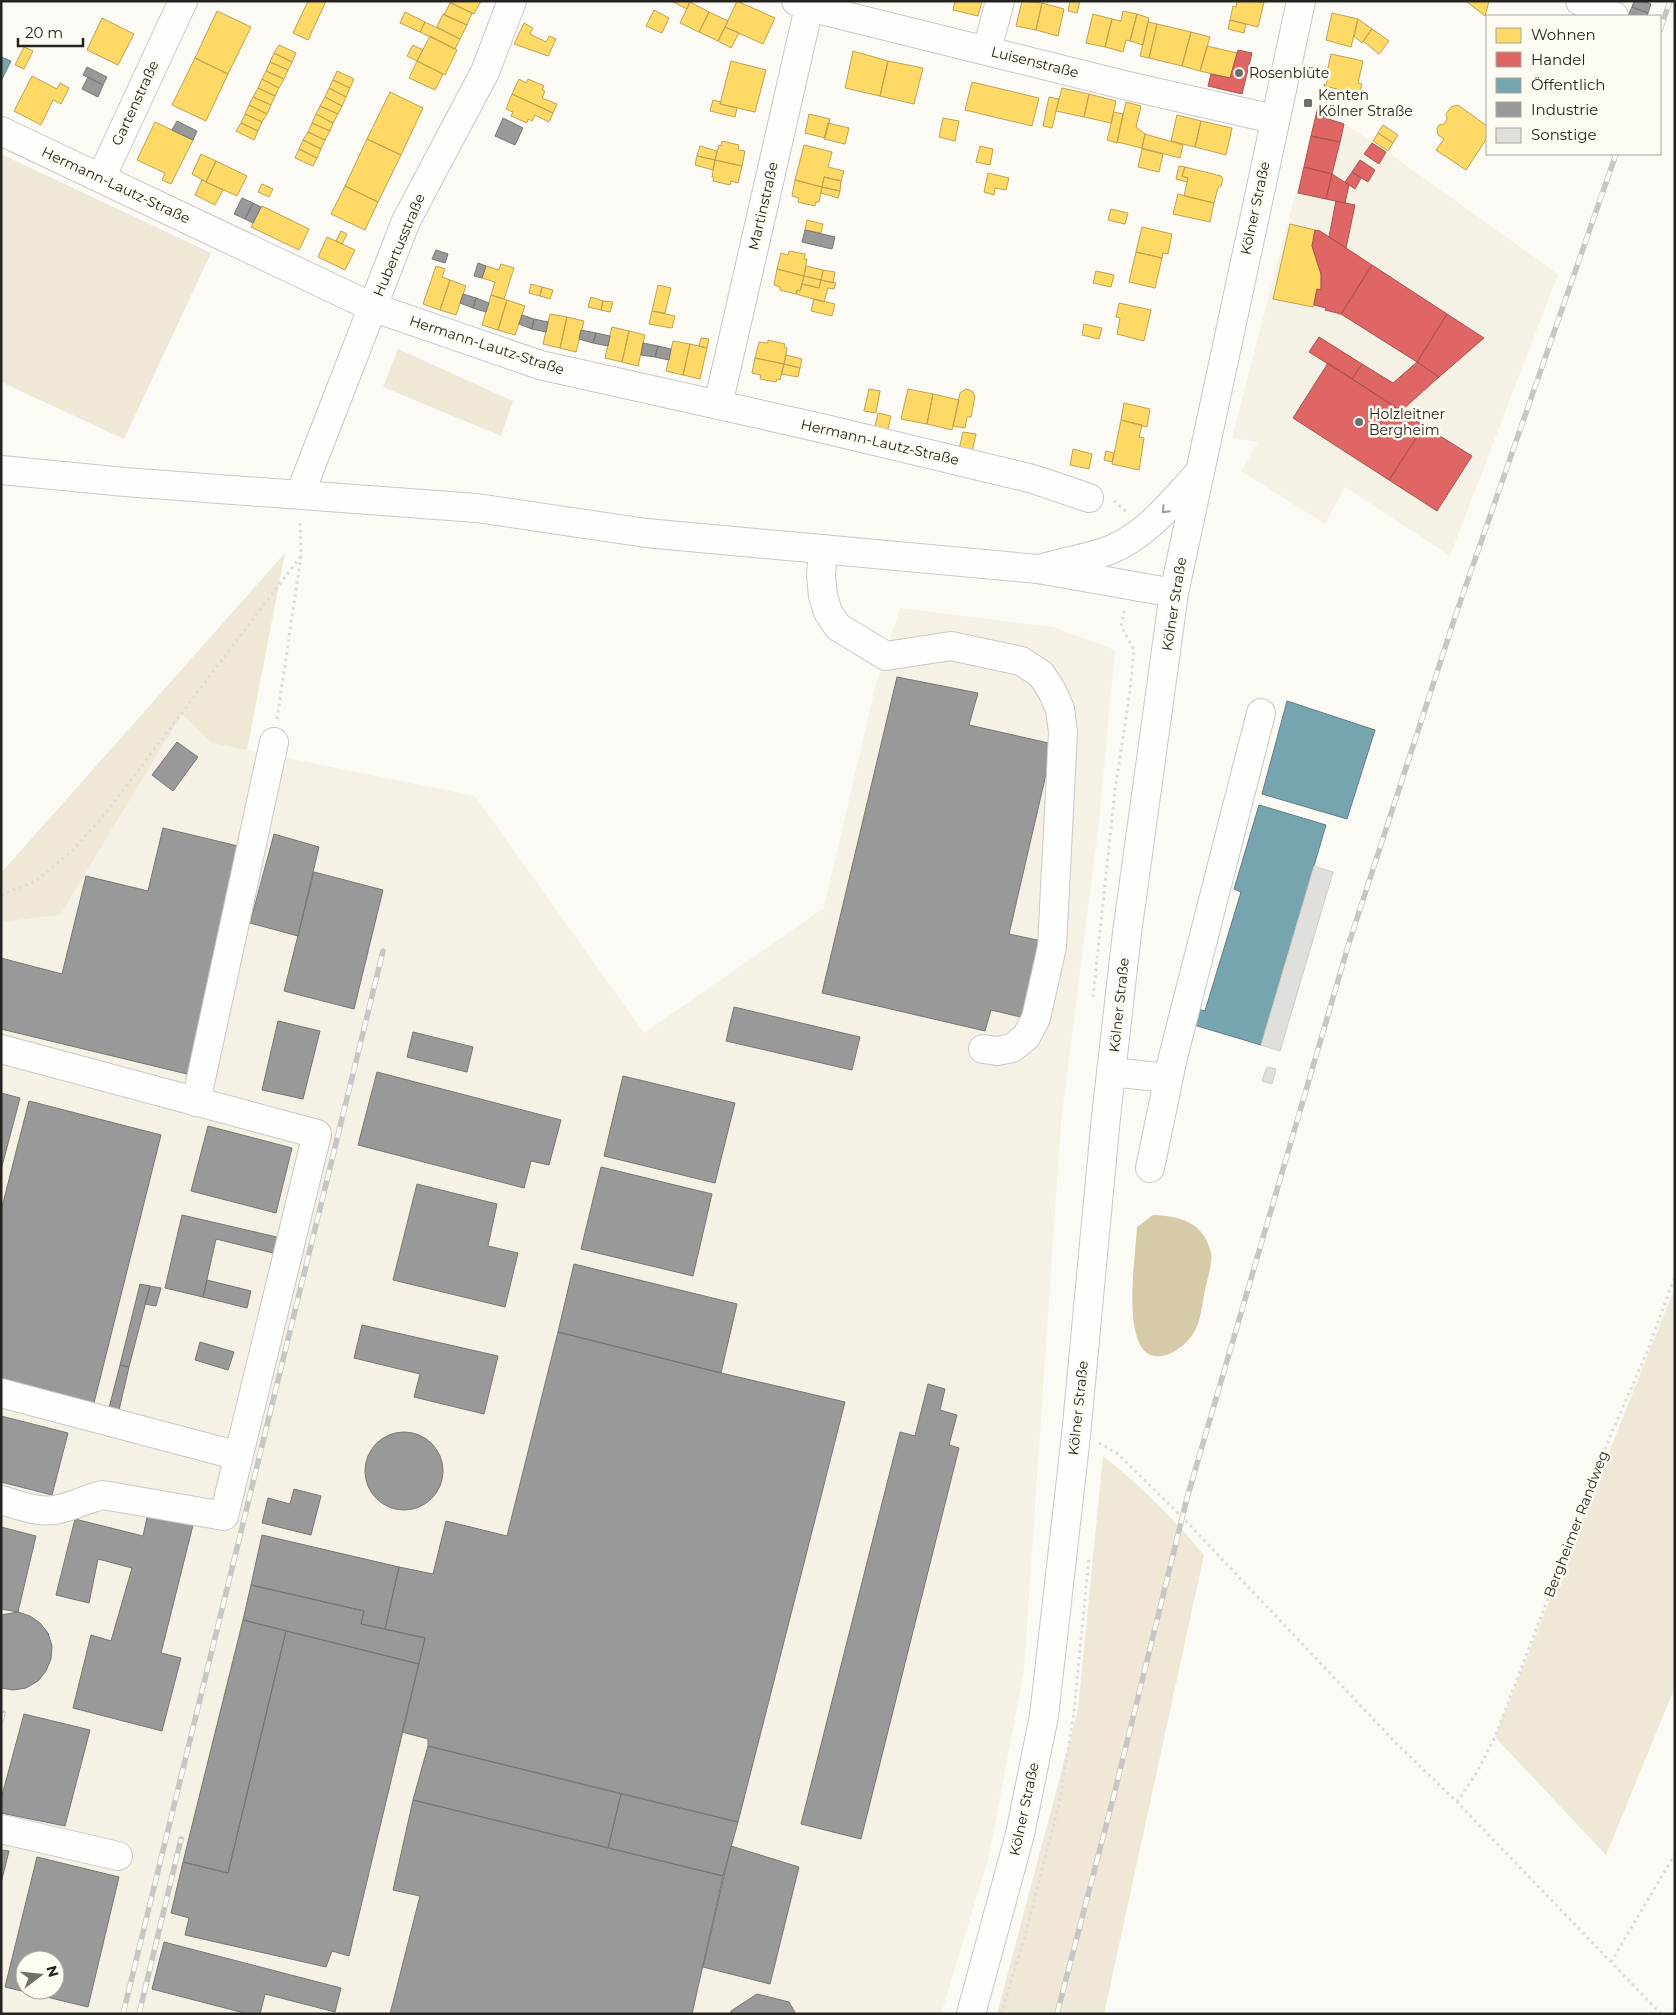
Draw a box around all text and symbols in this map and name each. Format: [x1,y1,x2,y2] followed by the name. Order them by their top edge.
[18,15,82,47] scale bar
[1486,15,1661,155] legend
[25,23,63,42] text: 20 m
[1531,25,1596,44] text: Wohnen
[989,42,1081,82] street label: Luisenstraße
[1531,50,1585,69] text: Handel
[107,58,163,148] street label: Gartenstraße
[1249,64,1329,82] place label: Rosenblüte
[1233,67,1245,79] marker: Rosenblüte
[1531,75,1605,94] text: Öffentlich
[1318,86,1413,120] place label: Kenten Kölner Straße
[1302,97,1314,109] marker: Kenten Kölner Straße
[1531,100,1598,119] text: Industrie
[1531,125,1597,144] text: Sonstige
[39,143,193,227] street label: Hermann-Lautz-Straße
[744,160,782,252] street label: Martinstraße
[1236,160,1274,256] street label: Kölner Straße
[369,191,429,299] street label: Hubertusstraße
[407,311,567,379] street label: Hermann-Lautz-Straße
[1369,405,1446,439] place label: Holzleitner Bergheim
[799,415,961,469] street label: Hermann-Lautz-Straße
[1353,416,1365,428] marker: Holzleitner Bergheim
[1162,504,1171,513] one-way arrow
[1158,556,1190,652] street label: Kölner Straße
[1105,957,1133,1053] street label: Kölner Straße
[1064,1360,1092,1456] street label: Kölner Straße
[1540,1448,1612,1600] street label: Bergheimer Randweg
[1005,1761,1043,1857] street label: Kölner Straße
[15,1950,65,2000] north arrow
[42,1963,63,1979] text: N

